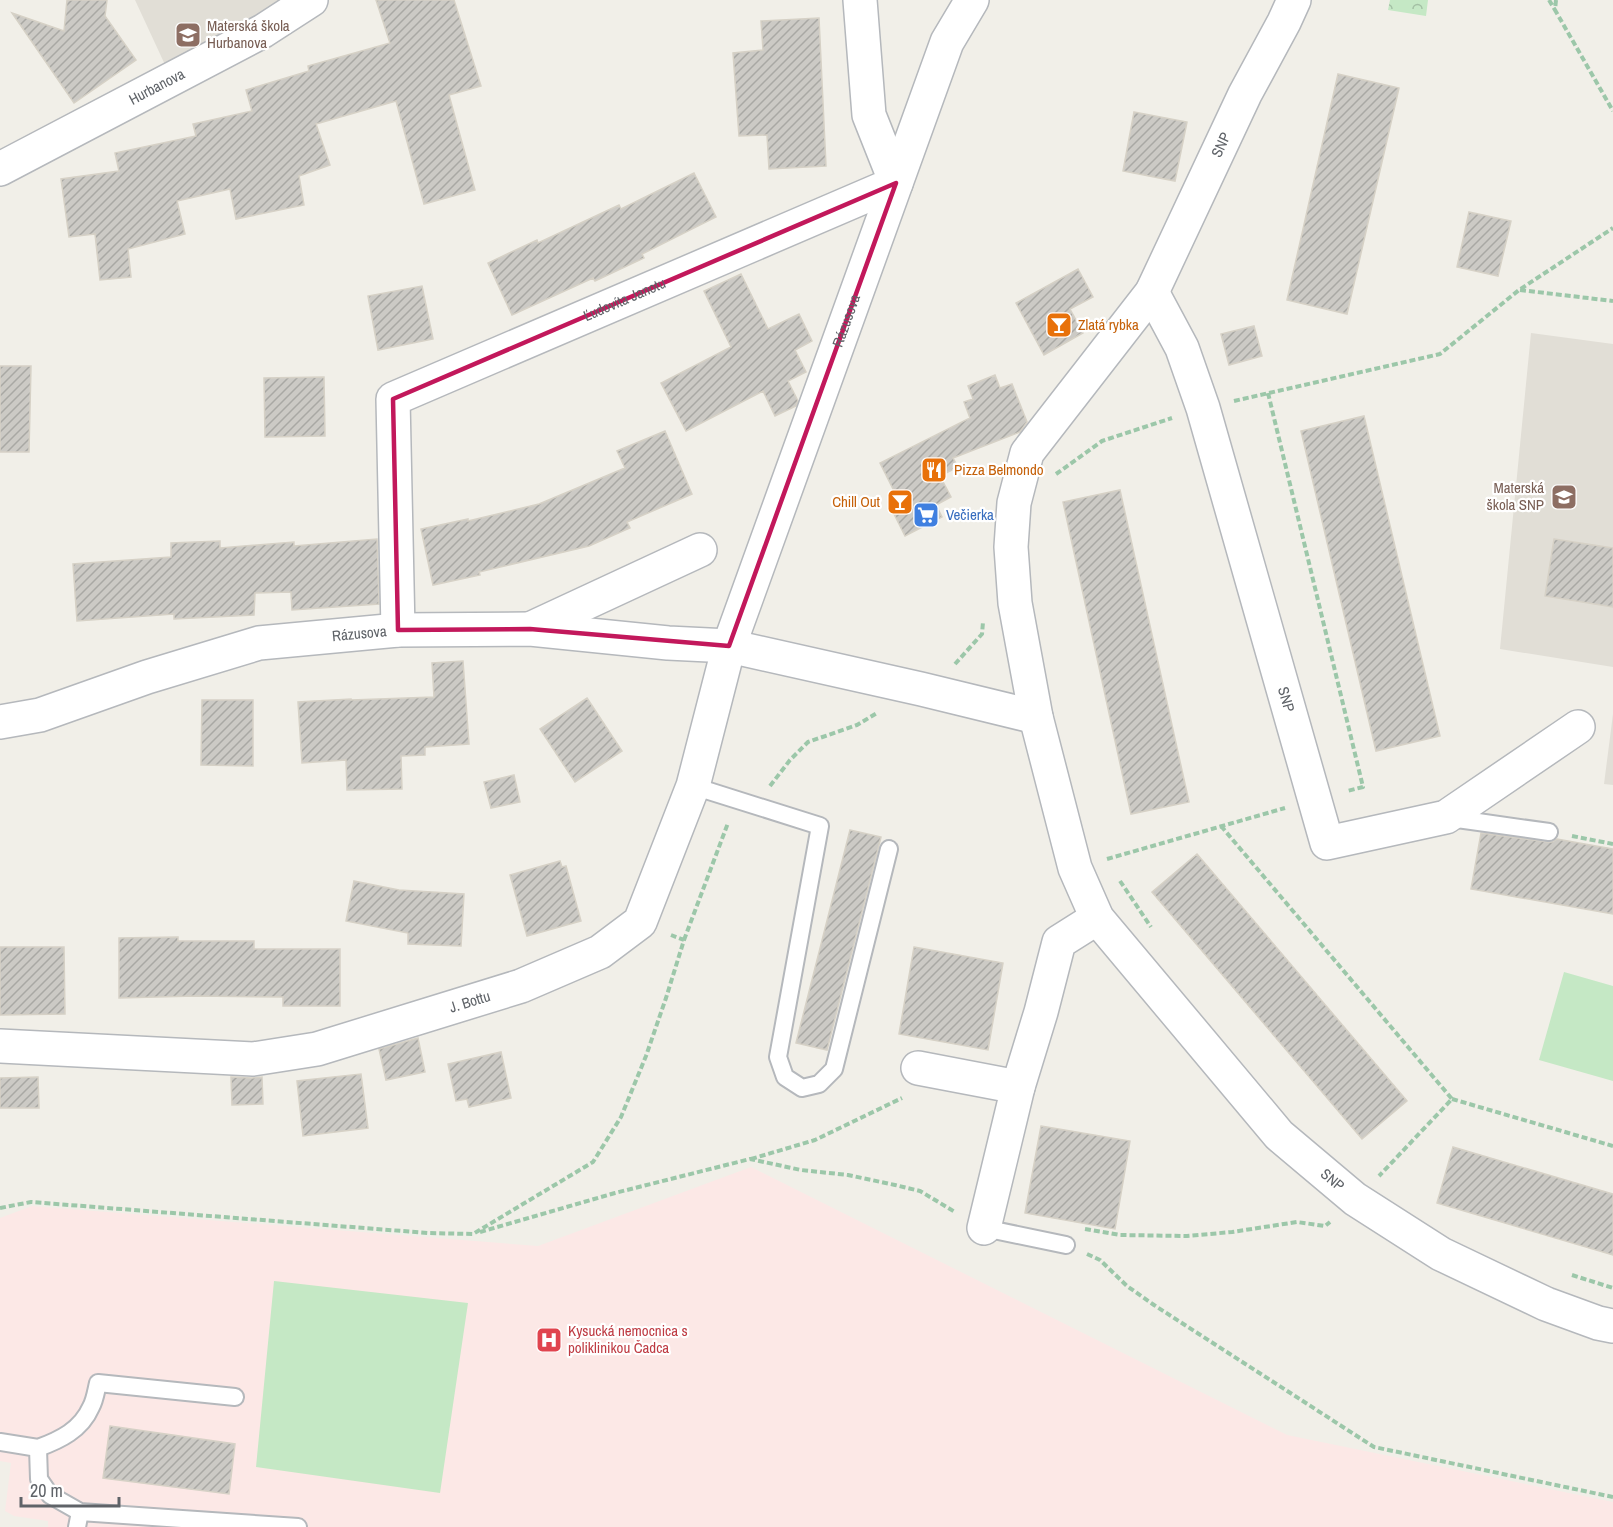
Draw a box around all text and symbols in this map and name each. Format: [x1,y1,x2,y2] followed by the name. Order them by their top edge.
[207,15,290,53] place label: Materská škola Hurbanova
[173,20,203,50] school or university icon: Materská škola Hurbanova
[125,63,188,110] street label: Hurbanova
[1206,129,1235,161] street label: SNP
[580,272,669,326] street label: Ľudovíta Janotu
[827,291,865,350] street label: Rázusova
[1044,310,1074,340] bar icon: Zlatá rybka
[1078,314,1139,335] place label: Zlatá rybka
[919,455,949,485] restaurant icon: Pizza Belmondo
[954,459,1044,480] place label: Pizza Belmondo
[1487,477,1544,515] place label: Materská škola SNP
[1549,482,1579,512] school or university icon: Materská škola SNP
[885,487,915,517] bar icon: Chill Out
[832,491,881,512] place label: Chill Out
[911,500,941,530] supermarket icon: Večierka
[946,504,994,525] place label: Večierka
[331,620,388,646] street label: Rázusova
[1273,684,1300,714] street label: SNP
[447,985,493,1018] street label: J. Bottu
[1316,1163,1349,1196] street label: SNP
[568,1320,688,1358] place label: Kysucká nemocnica s poliklinikou Čadca
[534,1325,564,1355] hospital icon: Kysucká nemocnica s poliklinikou Čadca
[21,1470,118,1508] scale bar
[30,1478,63,1503] text: 20 m

